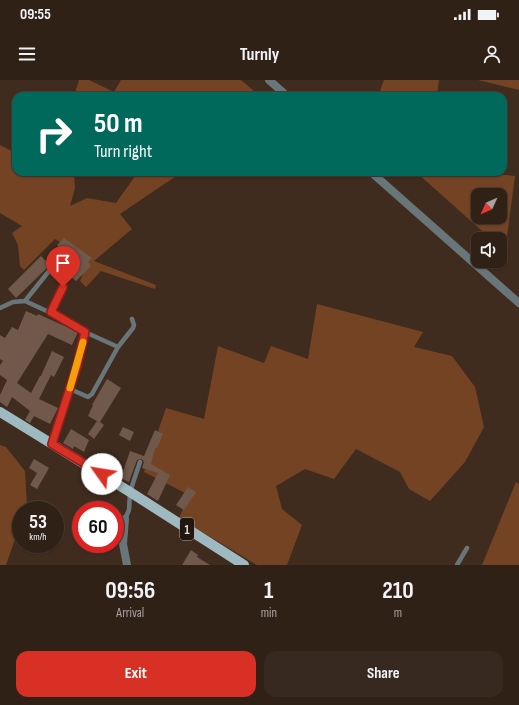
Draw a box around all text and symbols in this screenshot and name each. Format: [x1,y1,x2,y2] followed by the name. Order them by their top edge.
[20,5,51,24] text: 09:55
[16,43,38,65] icon: menu
[481,43,503,65] icon: person
[240,44,279,65] text: Turnly
[94,107,143,140] text: 50 m
[28,108,80,160] icon: right
[94,141,152,162] text: Turn right
[471,188,507,224] north arrow
[471,188,507,268] map controls
[471,232,507,268] button: sound
[46,246,80,287] pin
[52,252,74,274] icon: arrive
[81,453,123,495] position arrow
[72,501,124,553] speed limit sign: 60
[29,510,47,534] text: 53
[180,518,194,540] road number: 1
[29,531,47,543] text: km/h
[105,576,155,605] text: 09:56
[264,576,274,605] text: 1
[382,576,414,605] text: 210
[116,605,144,621] text: Arrival
[261,605,277,621] text: min
[394,605,402,621] text: m
[16,651,256,697] button: Exit
[264,651,503,697] button: Share

